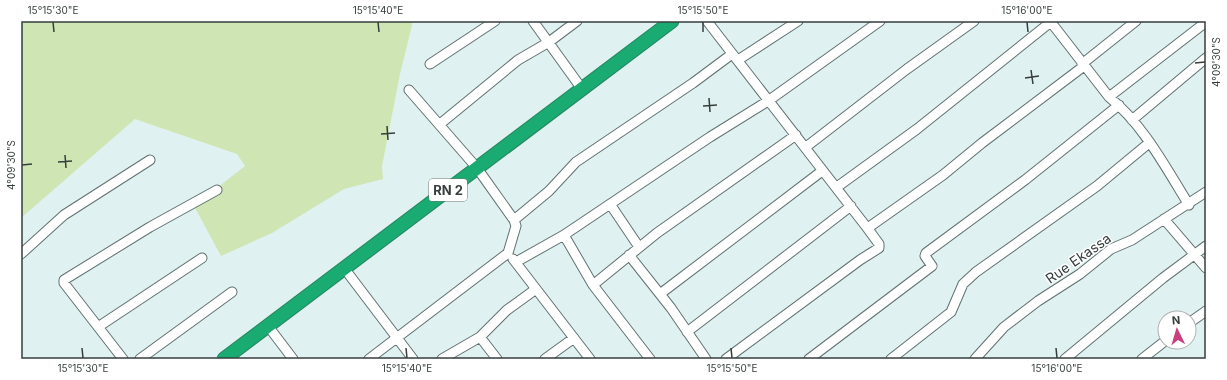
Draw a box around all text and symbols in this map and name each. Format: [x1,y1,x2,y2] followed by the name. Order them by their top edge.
[27,4,79,16] text: 15°15'30"E
[353,4,403,16] text: 15°15'40"E
[678,4,728,16] text: 15°15'50"E
[1001,4,1053,16] text: 15°16'00"E
[1210,37,1222,87] text: 4°09'30"S
[5,140,17,190] text: 4°09'30"S
[429,179,467,201] road number: RN 2
[1042,229,1114,287] street label: Rue Ekassa
[1157,310,1197,350] north arrow
[1171,313,1181,327] text: N
[57,362,109,374] text: 15°15'30"E
[382,362,432,374] text: 15°15'40"E
[707,362,757,374] text: 15°15'50"E
[1031,362,1083,374] text: 15°16'00"E

